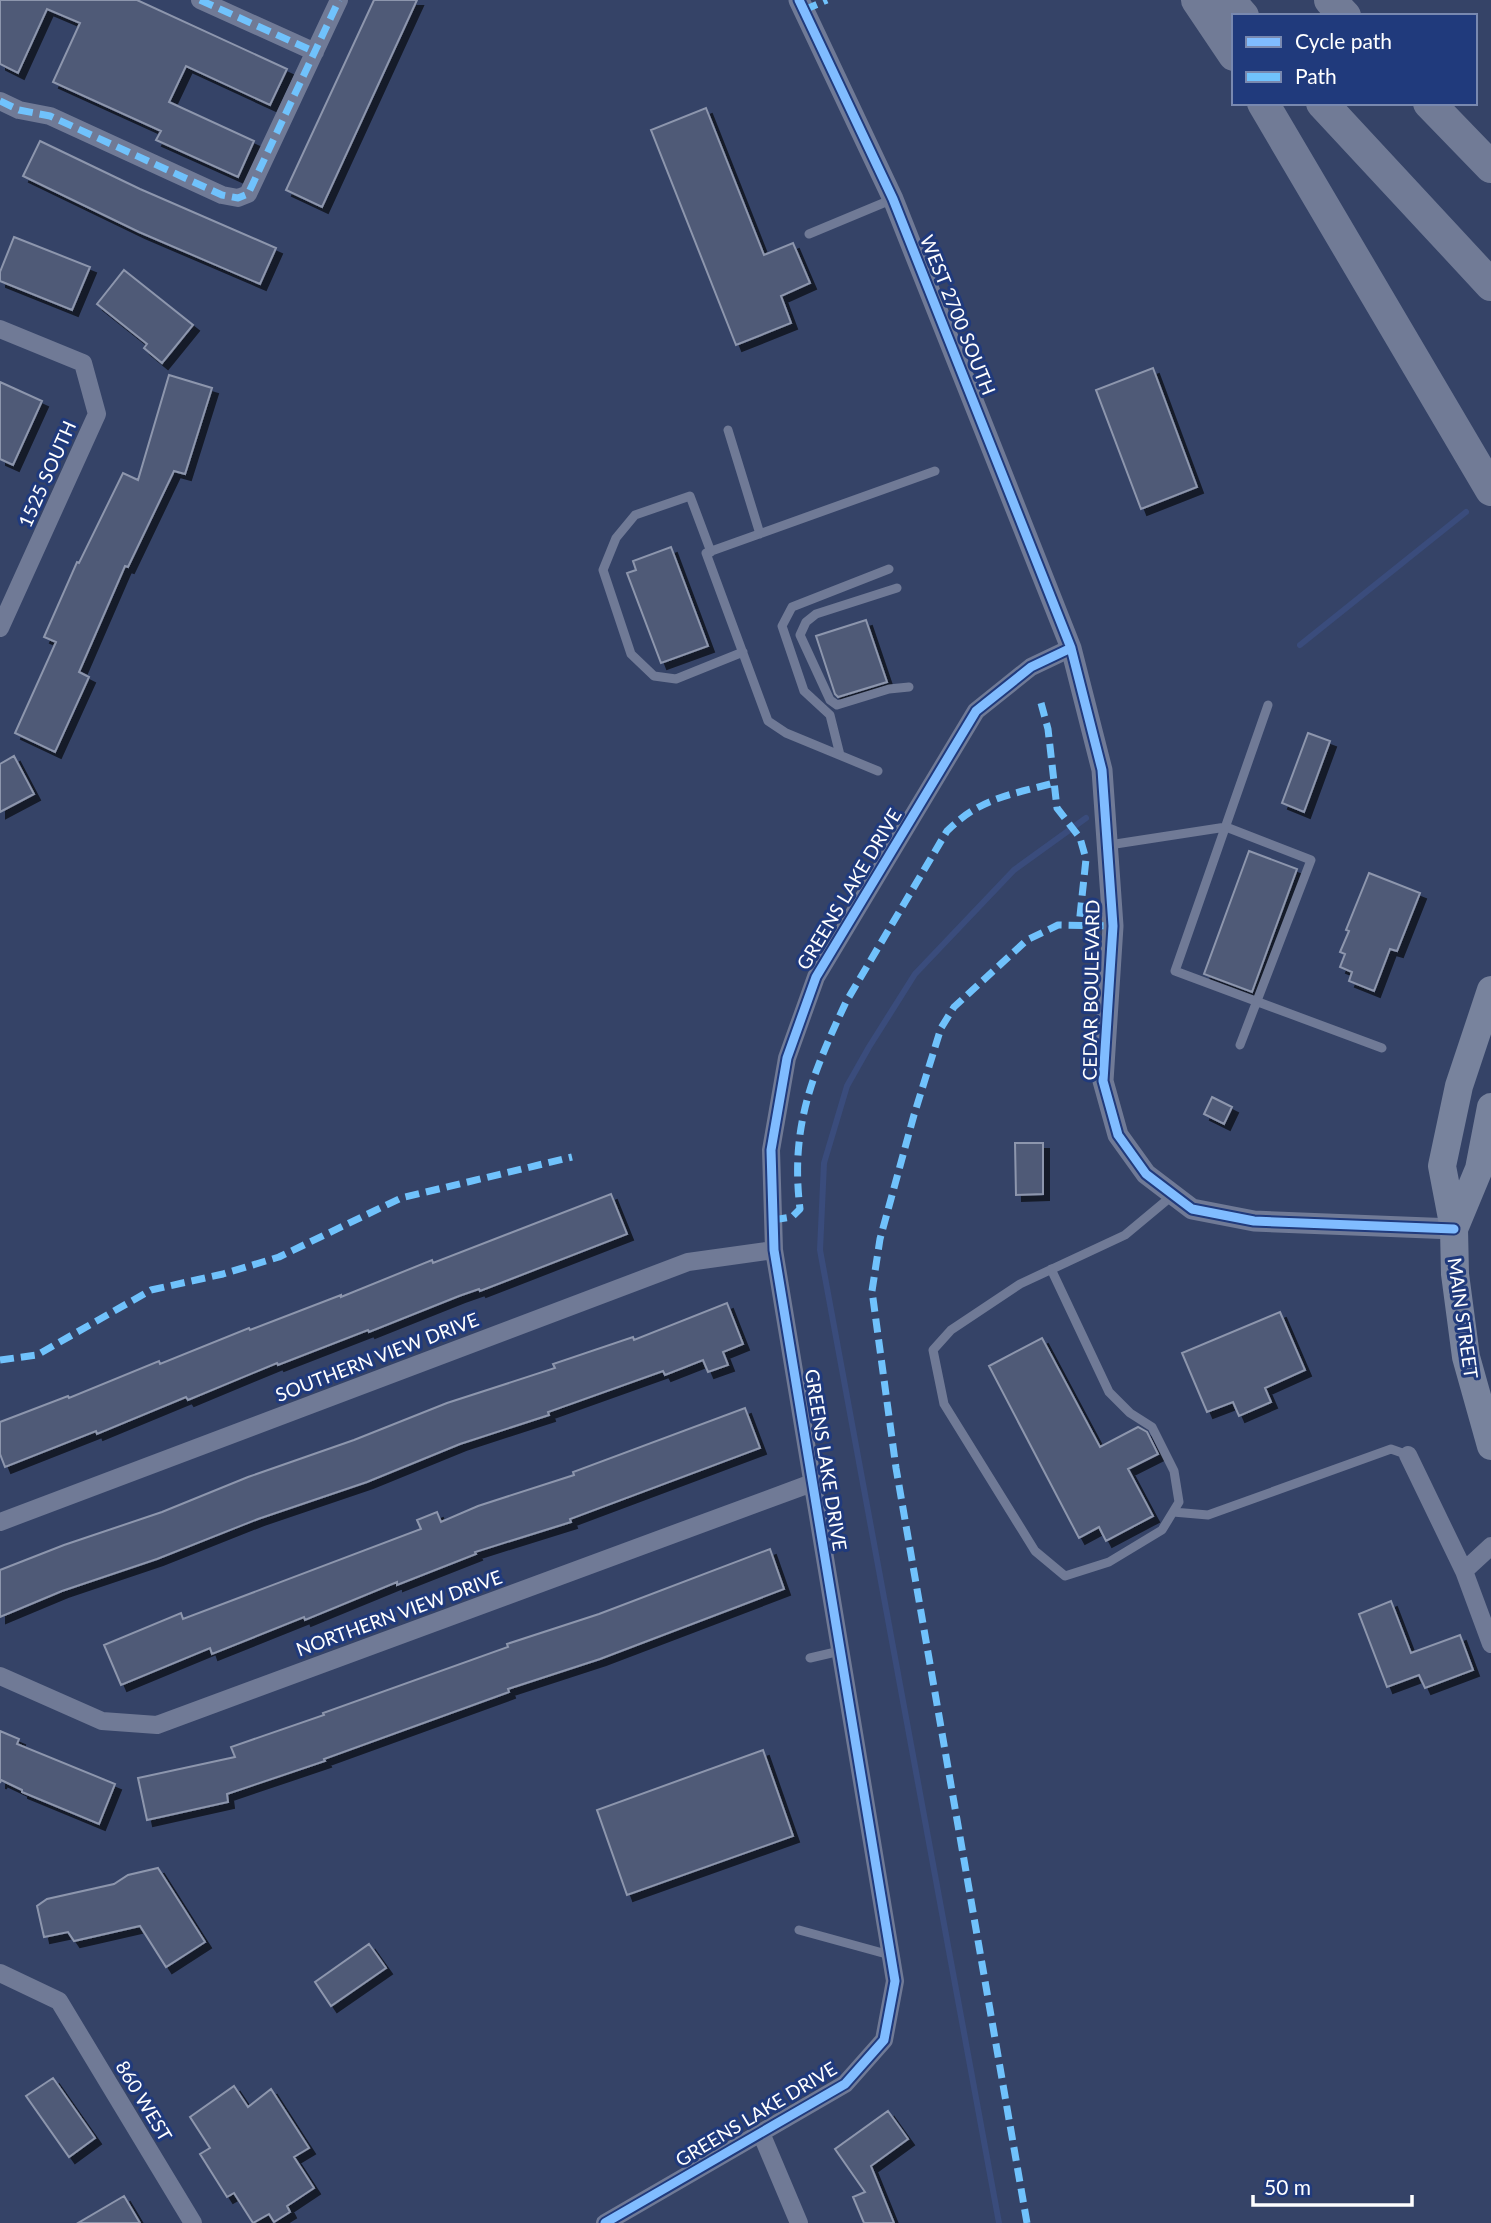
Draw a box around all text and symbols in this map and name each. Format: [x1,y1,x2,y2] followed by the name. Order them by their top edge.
[1232,14,1477,105] legend
[1295,28,1392,53] text: Cycle path
[1295,63,1337,88] text: Path
[916,231,1001,398] street label: WEST 2700 SOUTH
[13,417,80,531] street label: 1525 SOUTH
[791,804,906,974] street label: GREENS LAKE DRIVE
[1077,899,1104,1080] street label: CEDAR BOULEVARD
[1444,1256,1483,1380] street label: MAIN STREET
[272,1307,482,1406] street label: SOUTHERN VIEW DRIVE
[801,1367,852,1553] street label: GREENS LAKE DRIVE
[293,1565,505,1661] street label: NORTHERN VIEW DRIVE
[111,2056,177,2145] street label: 860 WEST
[671,2056,841,2171] street label: GREENS LAKE DRIVE
[1253,2164,1412,2208] scale bar
[1264,2174,1311,2199] text: 50 m

